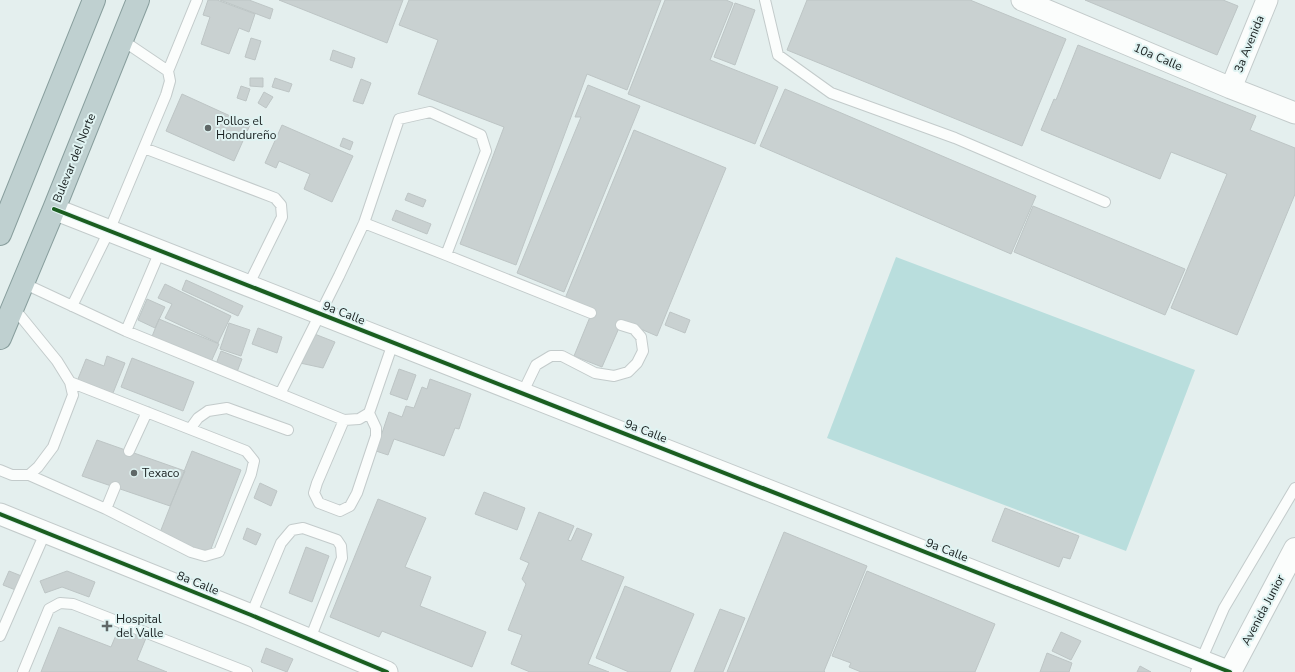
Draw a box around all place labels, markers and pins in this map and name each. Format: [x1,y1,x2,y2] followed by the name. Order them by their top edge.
[216,113,277,143] place label: Pollos el Hondureño
[203,123,213,133] marker: Pollos el Hondureño
[142,465,180,481] place label: Texaco
[129,468,139,478] marker: Texaco
[116,611,163,641] place label: Hospital del Valle
[101,620,113,632] marker: Hospital del Valle

